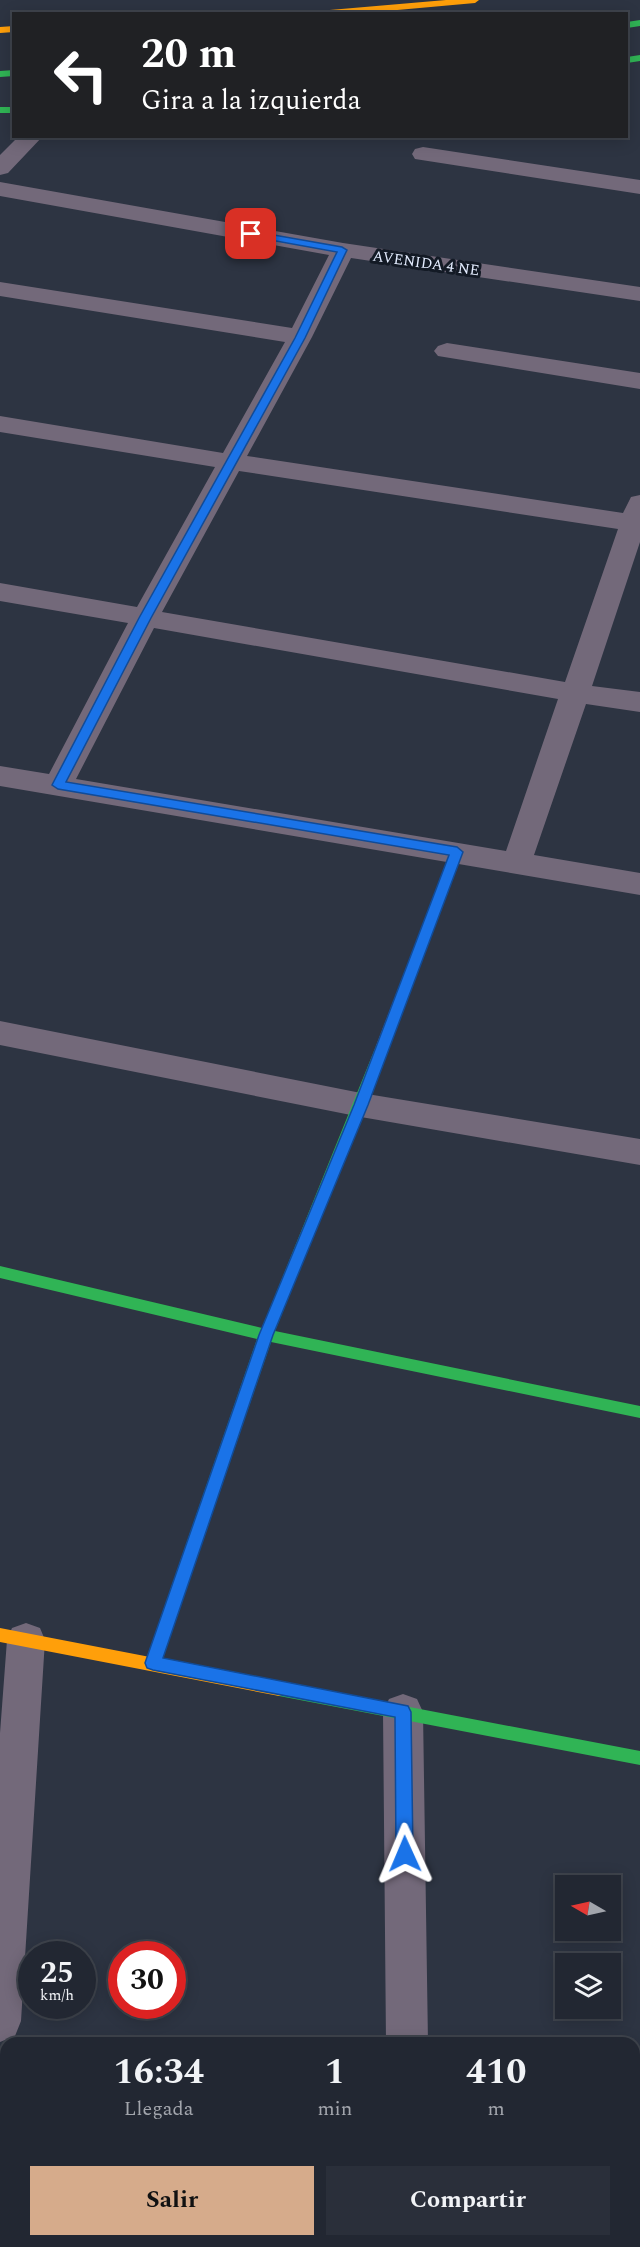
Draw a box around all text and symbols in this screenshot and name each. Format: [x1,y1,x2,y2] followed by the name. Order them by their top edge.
[141,23,236,86] text: 20 m
[42,36,120,114] icon: left
[141,80,361,122] text: Gira a la izquierda
[225,208,276,259] pin
[234,217,267,250] icon: arrive
[371,245,481,282] street label: AVENIDA 4 NE
[373,1822,437,1886] position arrow
[555,1875,621,1941] north arrow
[555,1875,621,2019] map controls
[108,1941,186,2019] speed limit sign: 30
[40,1950,74,1996] text: 25
[555,1953,621,2019] button: layers
[40,1984,74,2007] text: km/h
[113,2045,204,2100] text: 16:34
[325,2045,345,2100] text: 1
[466,2045,526,2100] text: 410
[124,2094,194,2124] text: Llegada
[317,2094,352,2124] text: min
[488,2094,505,2124] text: m
[30,2166,314,2235] button: Salir
[326,2166,610,2235] button: Compartir

